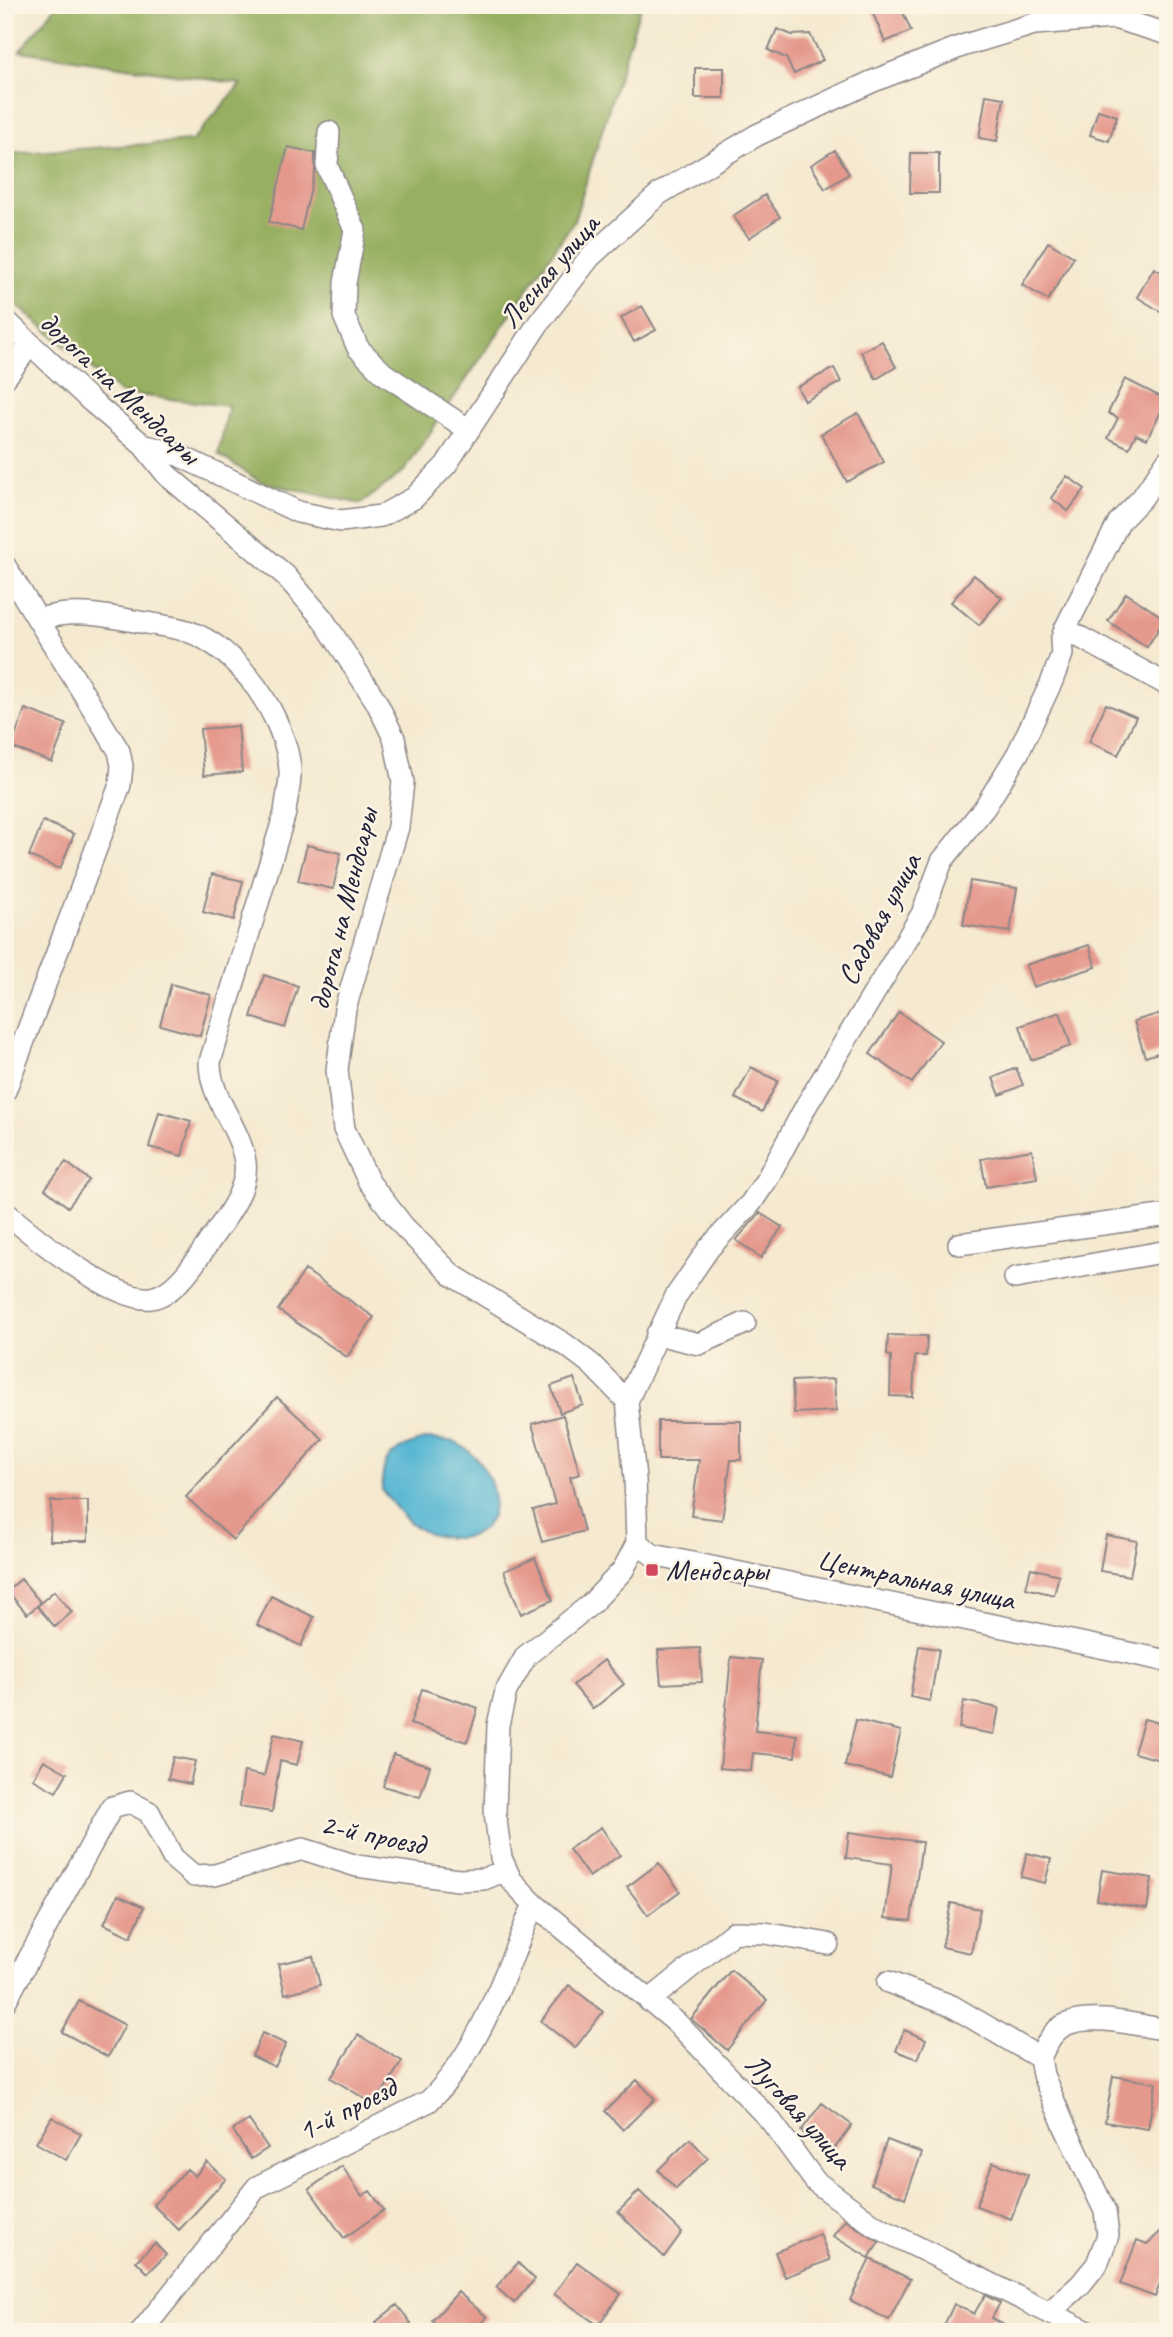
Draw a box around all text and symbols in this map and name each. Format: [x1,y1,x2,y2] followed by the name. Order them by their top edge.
[490,204,609,336] street label: Лесная улица
[31,304,210,474] street label: дорога на Мендсары
[300,802,387,1014] street label: дорога на Мендсары
[828,845,930,991] street label: Садовая улица
[814,1540,1020,1619] street label: Центральная улица
[666,1551,771,1589] place label: Мендсары
[644,1562,660,1578] marker: Мендсары
[317,1804,431,1864] street label: 2-й проезд
[737,2045,862,2178] street label: Луговая улица
[291,2067,405,2150] street label: 1-й проезд

